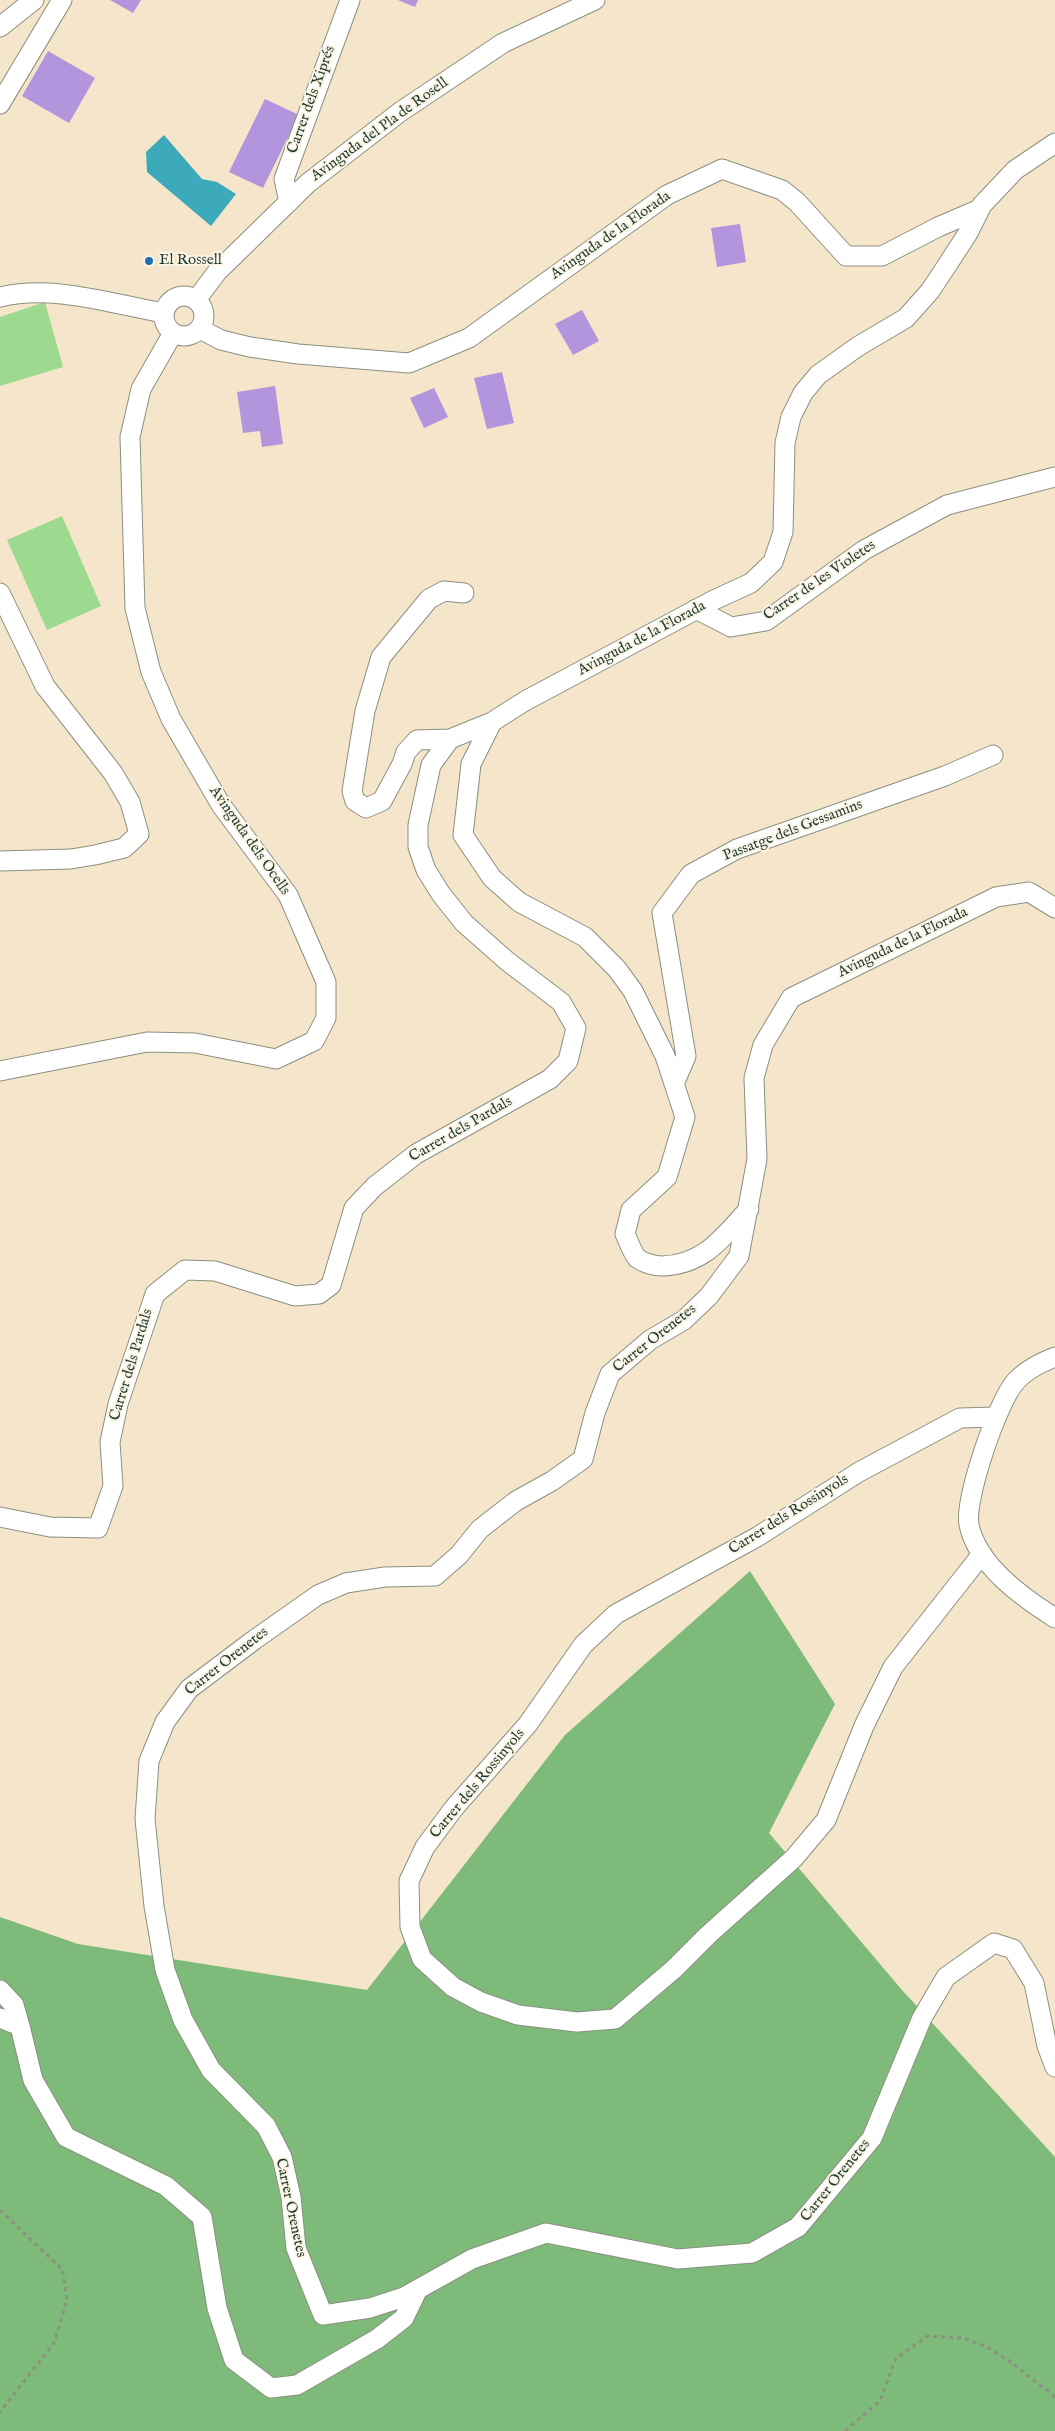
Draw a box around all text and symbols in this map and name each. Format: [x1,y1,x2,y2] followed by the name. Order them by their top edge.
[284,44,340,156] street label: Carrer dels Xiprés
[308,74,452,186] street label: Avinguda del Pla de Rosell
[548,188,674,284] street label: Avinguda de la Florada
[159,252,222,270] place label: El Rossell
[143,255,155,267] marker: El Rossell
[760,537,880,625] street label: Carrer de les Violetes
[575,598,709,680] street label: Avinguda de la Florada
[205,783,293,899] street label: Avinguda dels Ocells
[721,796,865,866] street label: Passatge dels Gessamins
[835,904,971,982] street label: Avinguda de la Florada
[406,1093,516,1167] street label: Carrer dels Pardals
[610,1301,700,1377] street label: Carrer Orenetes
[106,1307,158,1423] street label: Carrer dels Pardals
[726,1471,852,1559] street label: Carrer dels Rossinyols
[182,1624,272,1700] street label: Carrer Orenetes
[427,1725,529,1843] street label: Carrer dels Rossinyols
[797,2136,875,2226] street label: Carrer Orenetes
[271,2157,309,2259] street label: Carrer Orenetes

